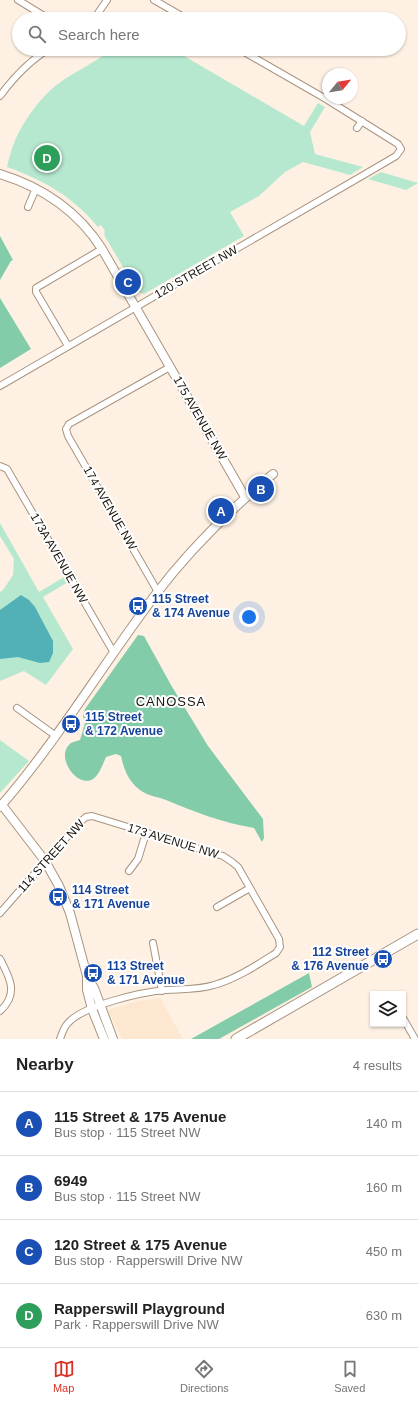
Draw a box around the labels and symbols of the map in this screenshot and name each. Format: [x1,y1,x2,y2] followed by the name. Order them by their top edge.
[322,68,358,104] north arrow
[34,143,60,173] pin: D
[152,242,241,302] street label: 120 STREET NW
[115,267,141,297] pin: C
[170,374,230,463] street label: 175 AVENUE NW
[80,464,140,553] street label: 174 AVENUE NW
[248,474,274,504] pin: B
[208,496,234,526] pin: A
[27,510,91,606] street label: 173A AVENUE NW
[152,592,230,620] place label: 115 Street & 174 Avenue
[127,595,149,617] bus stop icon: 115 Street & 174 Avenue
[239,607,259,627] your location
[136,694,206,709] district label: CANOSSA
[85,710,163,738] place label: 115 Street & 172 Avenue
[60,713,82,735] bus stop icon: 115 Street & 172 Avenue
[15,816,88,895] street label: 114 STREET NW
[126,820,221,862] street label: 173 AVENUE NW
[72,883,150,911] place label: 114 Street & 171 Avenue
[47,886,69,908] bus stop icon: 114 Street & 171 Avenue
[291,945,369,973] place label: 112 Street & 176 Avenue
[372,948,394,970] bus stop icon: 112 Street & 176 Avenue
[107,959,185,987] place label: 113 Street & 171 Avenue
[82,962,104,984] bus stop icon: 113 Street & 171 Avenue

